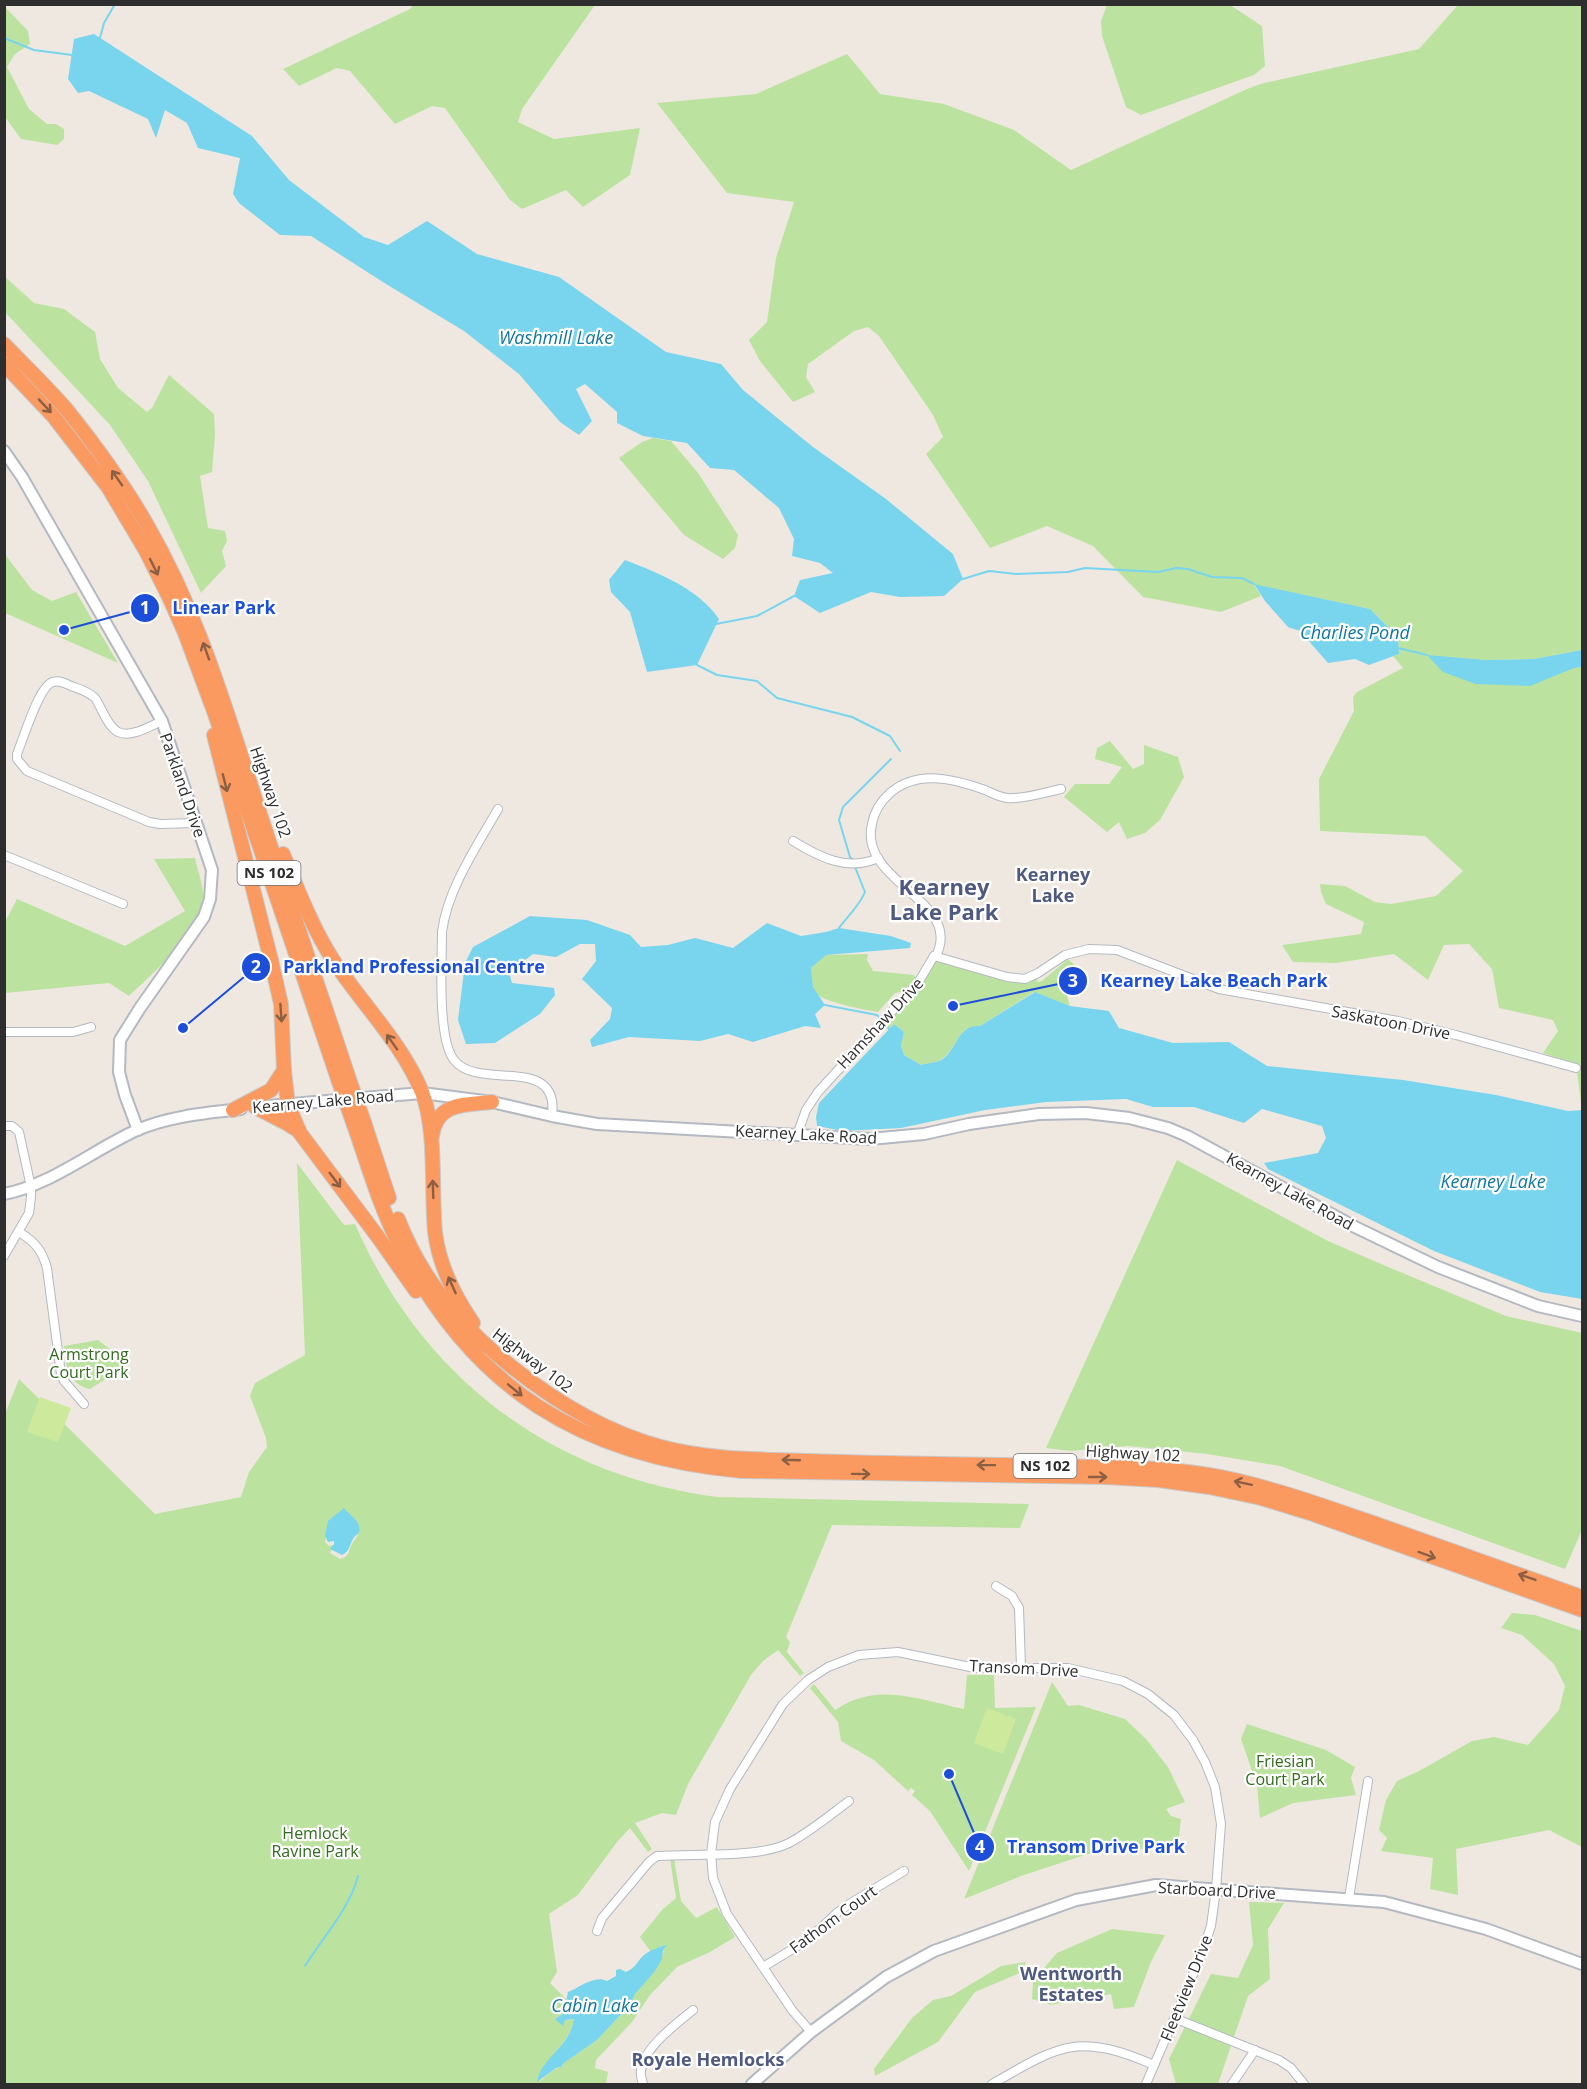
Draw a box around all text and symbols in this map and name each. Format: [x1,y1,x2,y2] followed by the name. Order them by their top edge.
[499,325,613,349] water label: Washmill Lake
[37,399,52,414] one-way arrow
[110,470,123,486] one-way arrow
[148,558,160,575] one-way arrow
[130,590,288,626] callout: Linear Park
[140,595,150,619] text: 1
[172,595,277,619] text: Linear Park
[1300,620,1411,644] water label: Charlies Pond
[200,642,211,660] one-way arrow
[155,730,211,840] street label: Parkland Drive
[245,743,297,841] street label: Highway 102
[220,773,232,792] one-way arrow
[238,861,300,885] road number: NS 102
[1016,862,1091,907] district label: Kearney Lake
[890,871,999,926] district label: Kearney Lake Park
[241,949,557,985] callout: Parkland Professional Centre
[251,954,261,978] text: 2
[283,954,545,978] text: Parkland Professional Centre
[1058,963,1340,999] callout: Kearney Lake Beach Park
[1068,968,1078,992] text: 3
[1100,968,1329,992] text: Kearney Lake Beach Park
[832,973,928,1073] street label: Hamshaw Drive
[1330,1000,1452,1044] street label: Saskatoon Drive
[276,1003,287,1023] one-way arrow
[386,1035,398,1051] one-way arrow
[251,1084,395,1118] street label: Kearney Lake Road
[734,1119,878,1149] street label: Kearney Lake Road
[1223,1147,1357,1235] street label: Kearney Lake Road
[1440,1169,1546,1193] water label: Kearney Lake
[329,1171,342,1187] one-way arrow
[427,1180,439,1200] one-way arrow
[445,1276,457,1294] one-way arrow
[488,1323,578,1397] street label: Highway 102
[49,1343,129,1383] park label: Armstrong Court Park
[507,1384,523,1397] one-way arrow
[1085,1440,1181,1466] street label: Highway 102
[1014,1454,1076,1478] road number: NS 102
[782,1455,802,1466] one-way arrow
[977,1459,997,1471] one-way arrow
[850,1468,870,1480] one-way arrow
[1087,1471,1107,1483] one-way arrow
[1234,1476,1253,1488] one-way arrow
[1417,1550,1435,1561] one-way arrow
[1518,1571,1537,1582] one-way arrow
[969,1654,1079,1682] street label: Transom Drive
[1245,1750,1325,1790] park label: Friesian Court Park
[271,1822,359,1862] park label: Hemlock Ravine Park
[965,1829,1196,1865] callout: Transom Drive Park
[975,1834,985,1858] text: 4
[1007,1834,1186,1858] text: Transom Drive Park
[1158,1876,1276,1904] street label: Starboard Drive
[785,1880,881,1958] street label: Fathom Court
[1155,1932,1217,2044] street label: Fleetview Drive
[1020,1961,1122,2006] district label: Wentworth Estates
[551,1993,639,2017] water label: Cabin Lake
[631,2047,785,2071] district label: Royale Hemlocks

